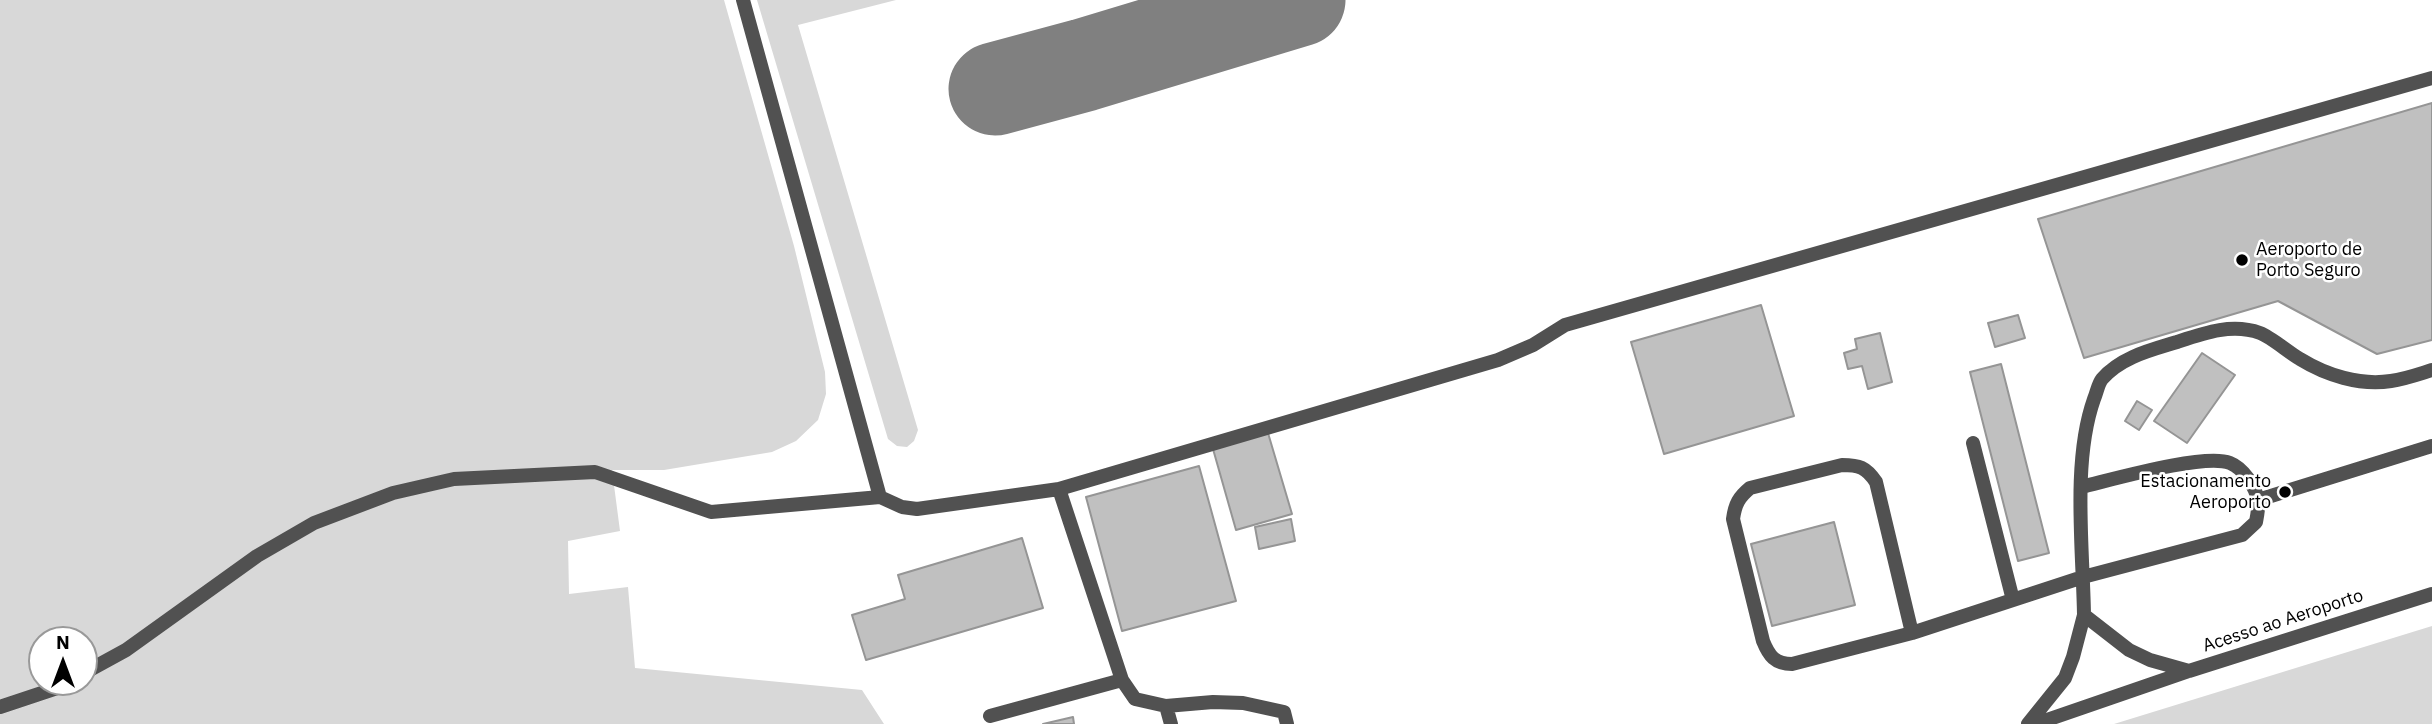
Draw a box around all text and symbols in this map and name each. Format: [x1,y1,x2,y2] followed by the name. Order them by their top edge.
[2256,239,2362,282] place label: Aeroporto de Porto Seguro
[2234,252,2250,268] marker: Aeroporto de Porto Seguro
[2140,471,2271,514] place label: Estacionamento Aeroporto
[2277,484,2293,500] marker: Estacionamento Aeroporto
[2200,585,2366,657] street label: Acesso ao Aeroporto
[28,626,98,696] north arrow
[56,630,70,654] text: N

